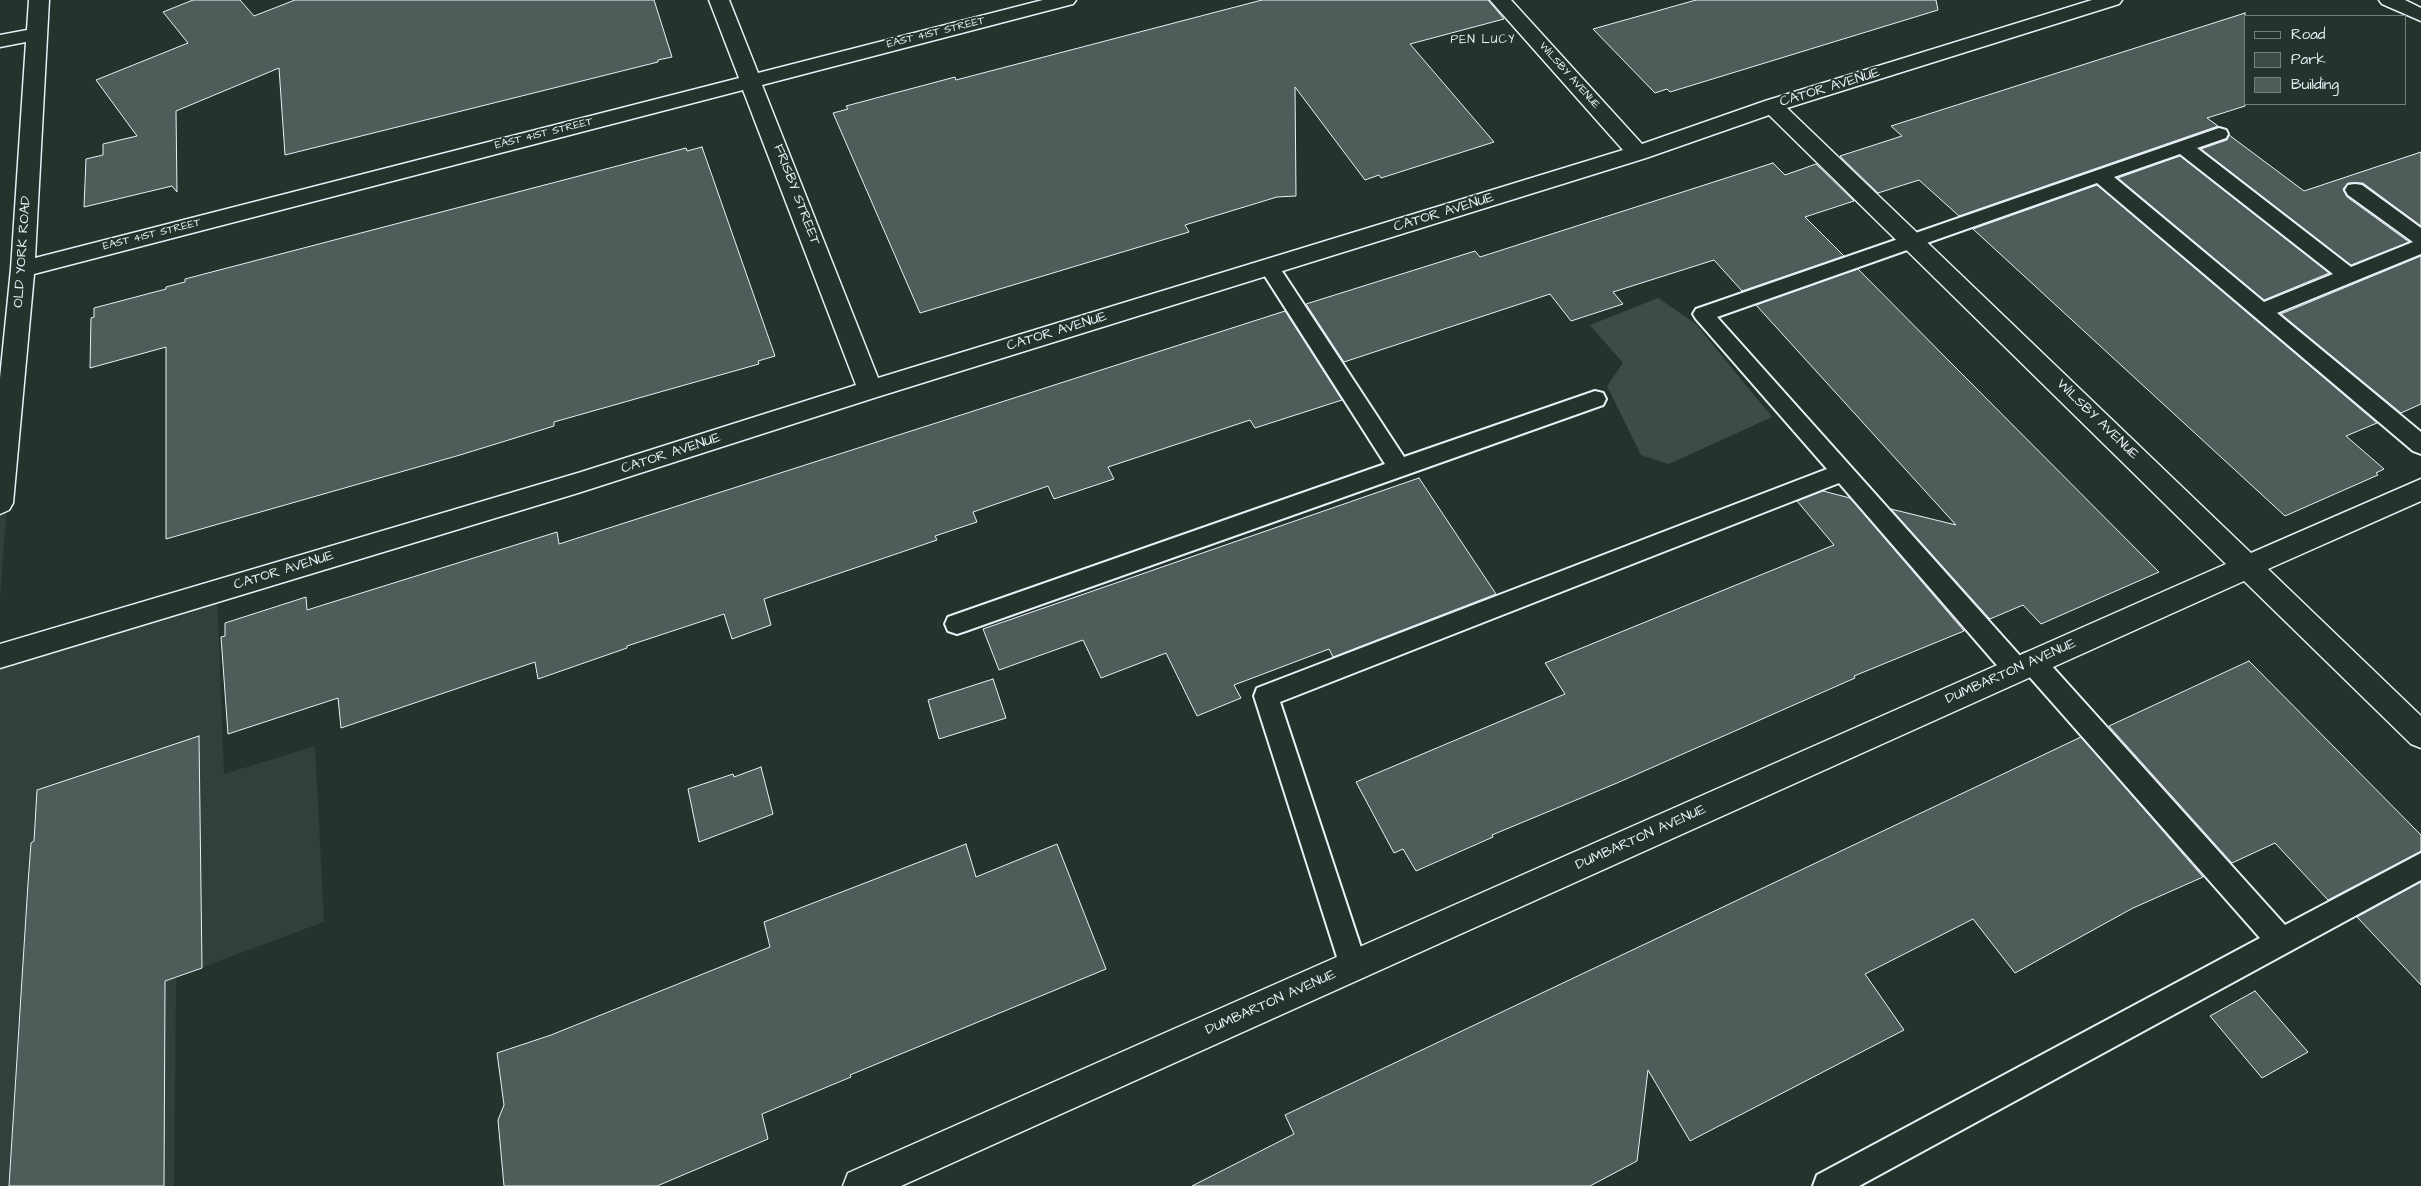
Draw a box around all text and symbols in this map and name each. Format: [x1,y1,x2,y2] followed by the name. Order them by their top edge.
[886,14,986,52] street label: EAST 41ST STREET
[2244,15,2406,105] legend
[2291,24,2325,45] text: Road
[1449,33,1517,47] district label: PEN LUCY
[1536,40,1602,112] street label: WILSBY AVENUE
[2291,49,2326,70] text: Park
[1778,65,1882,111] street label: CATOR AVENUE
[2291,74,2339,95] text: Building
[494,115,594,153] street label: EAST 41ST STREET
[769,142,823,248] street label: FRISBY STREET
[1392,190,1496,236] street label: CATOR AVENUE
[11,196,35,308] street label: OLD YORK ROAD
[102,216,202,254] street label: EAST 41ST STREET
[1005,309,1109,355] street label: CATOR AVENUE
[2052,376,2142,464] street label: WILSBY AVENUE
[619,430,723,478] street label: CATOR AVENUE
[232,548,336,594] street label: CATOR AVENUE
[1943,636,2079,708] street label: DUMBARTON AVENUE
[1573,802,1709,874] street label: DUMBARTON AVENUE
[1203,967,1339,1039] street label: DUMBARTON AVENUE

